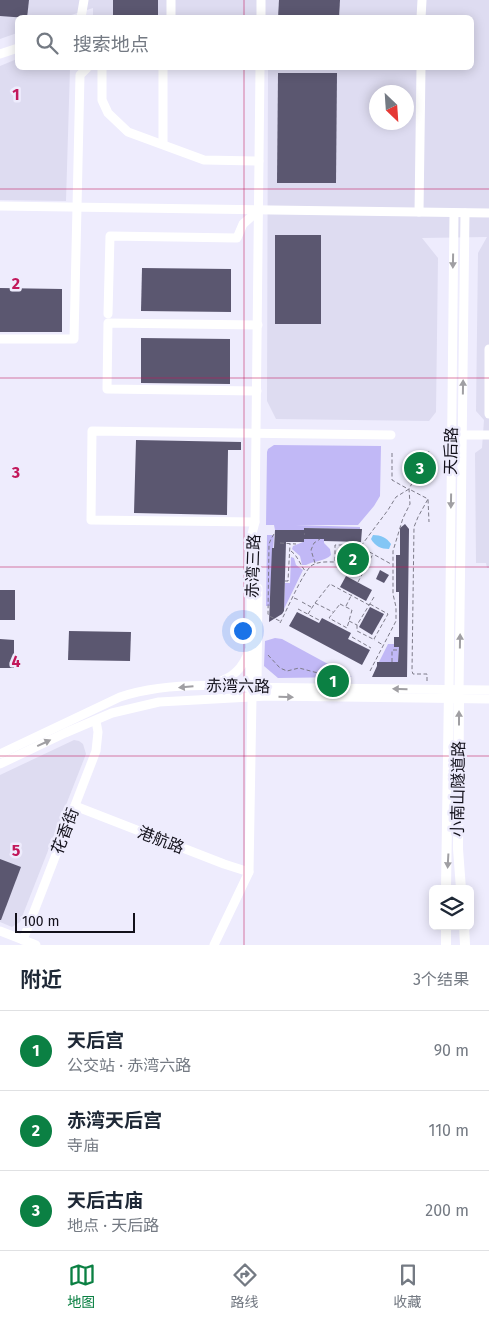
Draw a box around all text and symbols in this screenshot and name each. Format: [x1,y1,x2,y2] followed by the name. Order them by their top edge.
[15,15,474,70] search box
[33,29,61,57] icon: search
[73,33,149,56] text: 搜索地点
[12,85,20,104] text: 1
[369,85,414,130] north arrow
[449,254,457,270] one-way arrow
[12,274,20,293] text: 2
[459,378,467,394] one-way arrow
[441,427,461,475] street label: 天后路
[404,449,436,487] pin: 3
[11,463,20,482] text: 3
[447,494,455,510] one-way arrow
[242,534,264,598] street label: 赤湾三路
[337,540,369,578] pin: 2
[230,618,256,644] your location
[456,633,464,649] one-way arrow
[11,652,21,671] text: 4
[317,662,349,700] pin: 1
[206,676,270,696] street label: 赤湾六路
[177,683,193,691] one-way arrow
[392,685,408,693] one-way arrow
[279,693,295,701] one-way arrow
[455,709,463,725] one-way arrow
[37,739,51,747] one-way arrow
[448,741,468,837] street label: 小南山隧道路
[48,805,82,857] street label: 花香街
[135,823,187,857] street label: 港航路
[12,841,21,860] text: 5
[443,853,451,869] one-way arrow
[429,885,474,930] map controls
[429,885,474,930] button: layers
[15,910,135,933] scale bar
[22,913,59,930] text: 100 m
[20,967,62,993] text: 附近
[413,970,469,989] text: 3个结果
[67,1029,124,1052] text: 天后宫
[32,1041,40,1060] text: 1
[434,1041,469,1060] text: 90 m
[67,1056,191,1075] text: 公交站 · 赤湾六路
[67,1109,162,1132] text: 赤湾天后宫
[32,1121,40,1140] text: 2
[428,1121,469,1140] text: 110 m
[67,1136,99,1155] text: 寺庙
[67,1189,143,1212] text: 天后古庙
[32,1201,40,1220] text: 3
[425,1201,469,1220] text: 200 m
[67,1216,159,1235] text: 地点 · 天后路
[68,1261,96,1311] tab: 地图
[231,1261,259,1311] tab: 路线
[394,1261,422,1311] tab: 收藏

